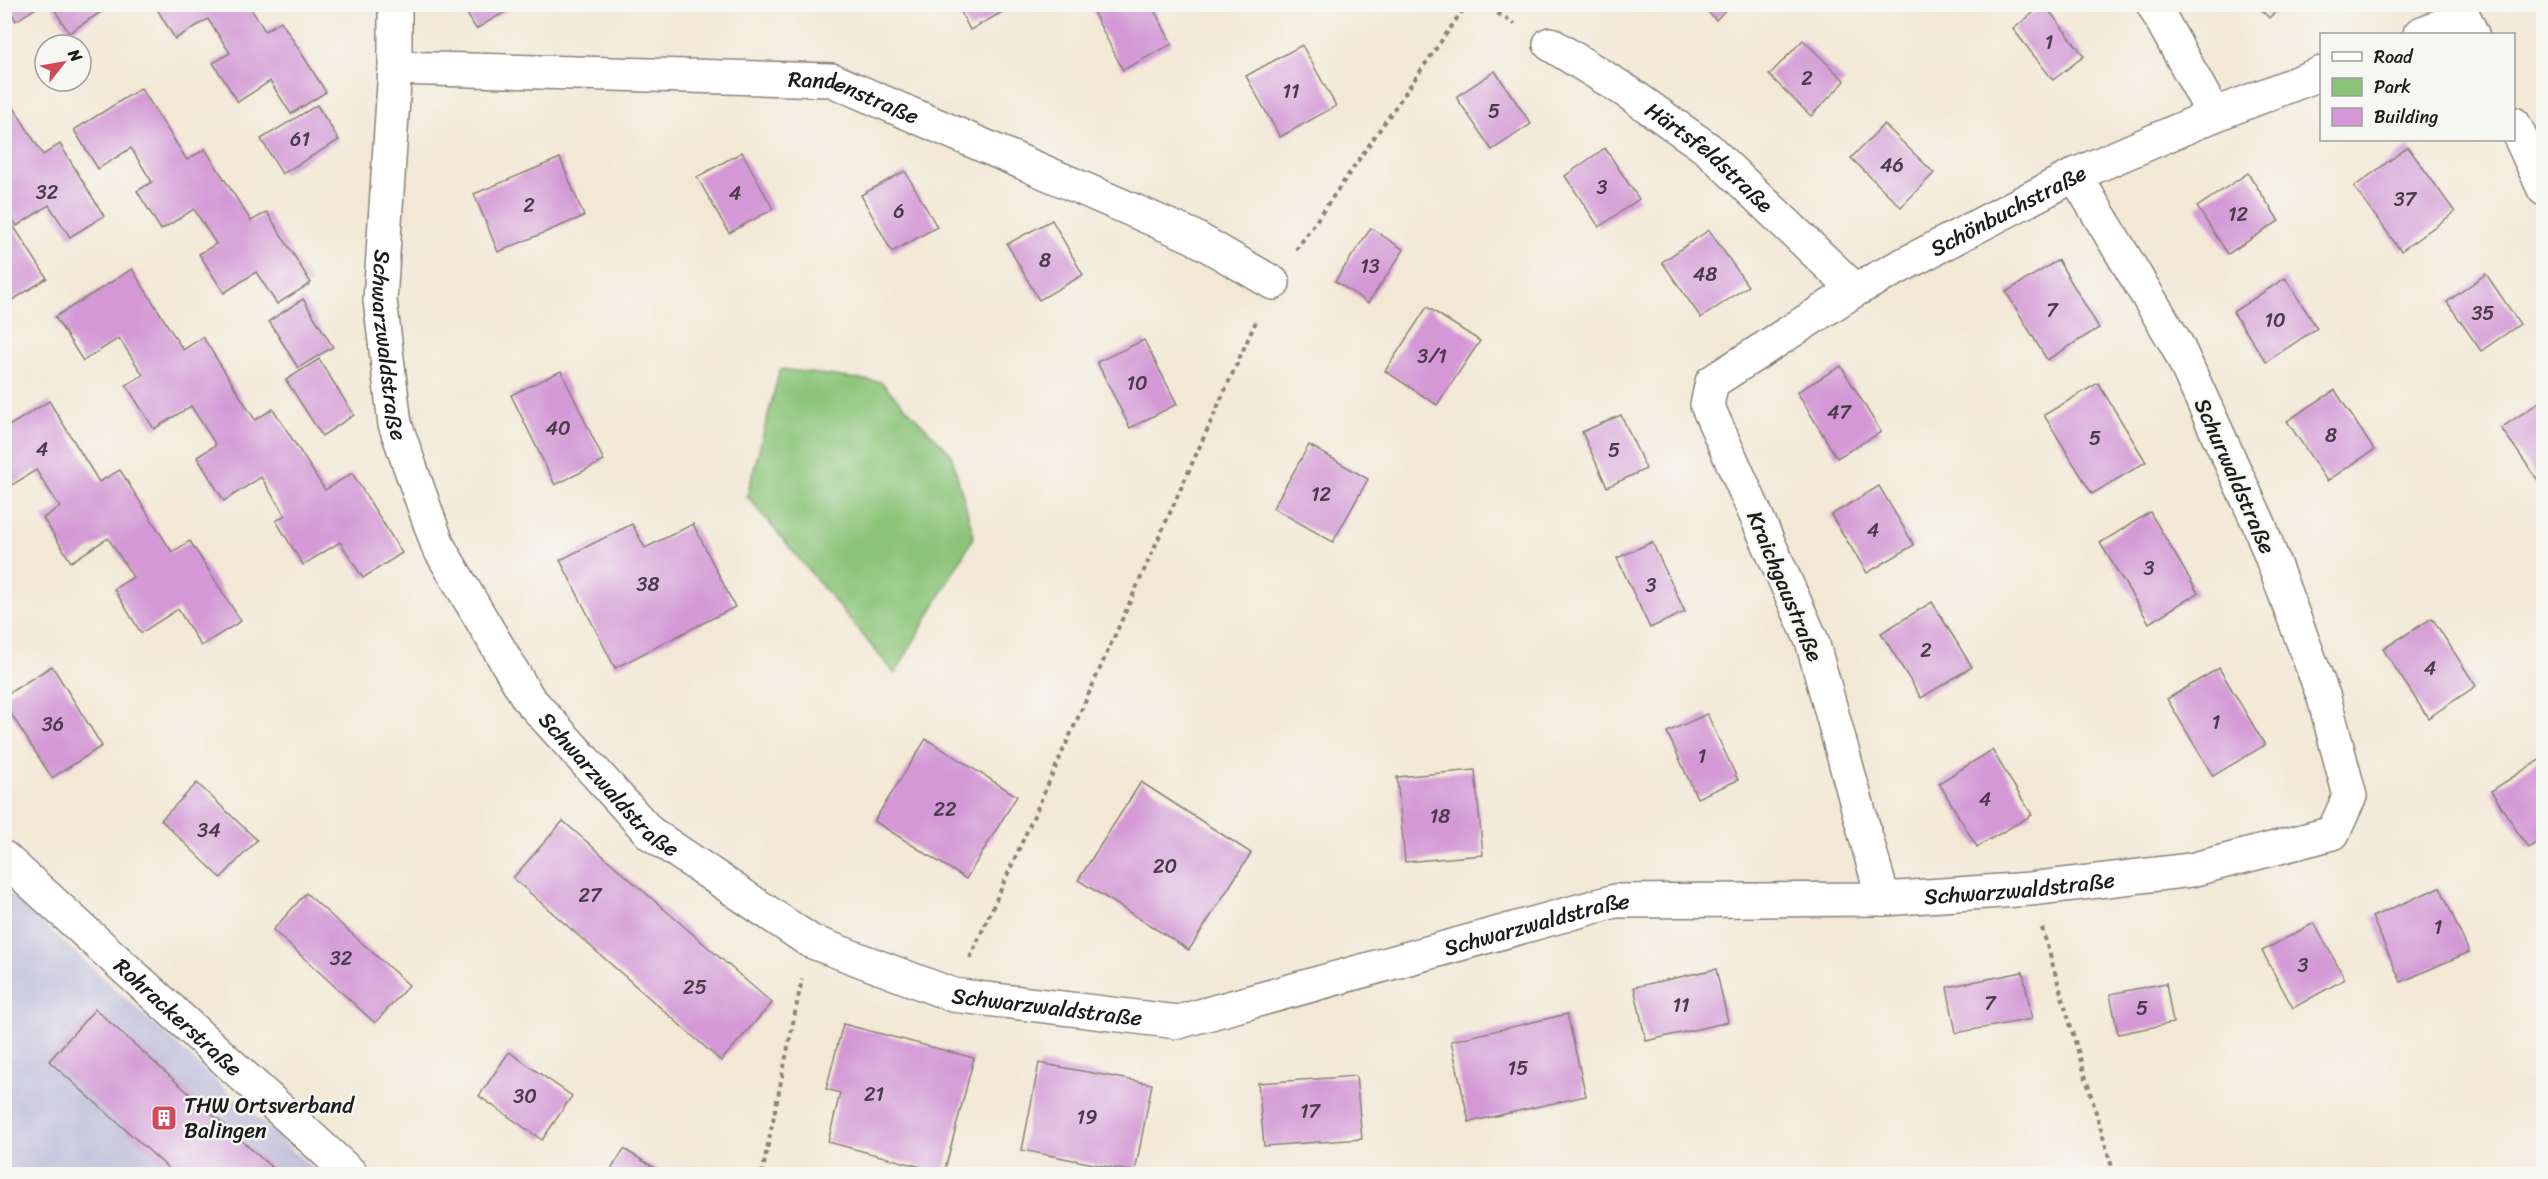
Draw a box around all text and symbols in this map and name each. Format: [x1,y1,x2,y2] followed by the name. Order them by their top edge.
[2045,25,2053,60] house number: 1
[33,33,93,93] north arrow
[2320,33,2515,141] legend
[2374,41,2414,73] text: Road
[60,42,91,69] text: N
[788,59,926,135] street label: Randenstraße
[1801,61,1813,96] house number: 2
[2374,71,2411,103] text: Park
[1282,74,1300,109] house number: 11
[1637,91,1784,223] street label: Härtsfeldstraße
[1488,94,1500,129] house number: 5
[2374,101,2438,133] text: Building
[290,122,310,157] house number: 61
[1880,148,1904,183] house number: 46
[1923,153,2092,267] street label: Schönbuchstraße
[1597,170,1608,205] house number: 3
[36,175,59,210] house number: 32
[729,176,741,211] house number: 4
[2394,182,2418,217] house number: 37
[523,188,535,223] house number: 2
[893,194,905,229] house number: 6
[2228,197,2249,232] house number: 12
[1039,243,1051,278] house number: 8
[360,249,419,446] street label: Schwarzwaldstraße
[1360,249,1380,284] house number: 13
[1693,257,1717,292] house number: 48
[2046,293,2059,328] house number: 7
[2471,296,2495,331] house number: 35
[2264,303,2286,338] house number: 10
[1417,339,1447,374] house number: 3/1
[1126,366,1148,401] house number: 10
[2183,392,2287,560] street label: Schurwaldstraße
[1827,395,1853,430] house number: 47
[545,411,571,446] house number: 40
[2325,418,2337,453] house number: 8
[2089,421,2101,456] house number: 5
[36,432,48,467] house number: 4
[1608,433,1620,468] house number: 5
[1311,477,1332,512] house number: 12
[1736,504,1835,668] street label: Kraichgaustraße
[1867,513,1879,548] house number: 4
[2144,551,2155,586] house number: 3
[636,567,660,602] house number: 38
[1646,568,1657,603] house number: 3
[1920,633,1932,668] house number: 2
[2424,651,2436,686] house number: 4
[529,702,688,867] street label: Schwarzwaldstraße
[2212,705,2220,740] house number: 1
[42,707,64,742] house number: 36
[1698,739,1706,774] house number: 1
[1979,782,1991,817] house number: 4
[933,792,957,827] house number: 22
[1430,799,1450,834] house number: 18
[197,813,221,848] house number: 34
[1153,849,1177,884] house number: 20
[1923,860,2117,916] street label: Schwarzwaldstraße
[579,878,603,913] house number: 27
[1439,881,1630,967] street label: Schwarzwaldstraße
[2434,910,2442,945] house number: 1
[330,941,353,976] house number: 32
[105,947,252,1086] street label: Rohrackerstraße
[2298,948,2309,983] house number: 3
[683,970,707,1005] house number: 25
[950,976,1144,1037] street label: Schwarzwaldstraße
[1984,986,1997,1021] house number: 7
[1672,988,1690,1023] house number: 11
[2136,991,2148,1026] house number: 5
[1508,1051,1528,1086] house number: 15
[864,1077,884,1112] house number: 21
[513,1079,537,1114] house number: 30
[184,1086,355,1150] place label: THW Ortsverband Balingen
[1300,1094,1322,1129] house number: 17
[1077,1100,1097,1135] house number: 19
[149,1103,179,1133] building icon: THW Ortsverband Balingen

